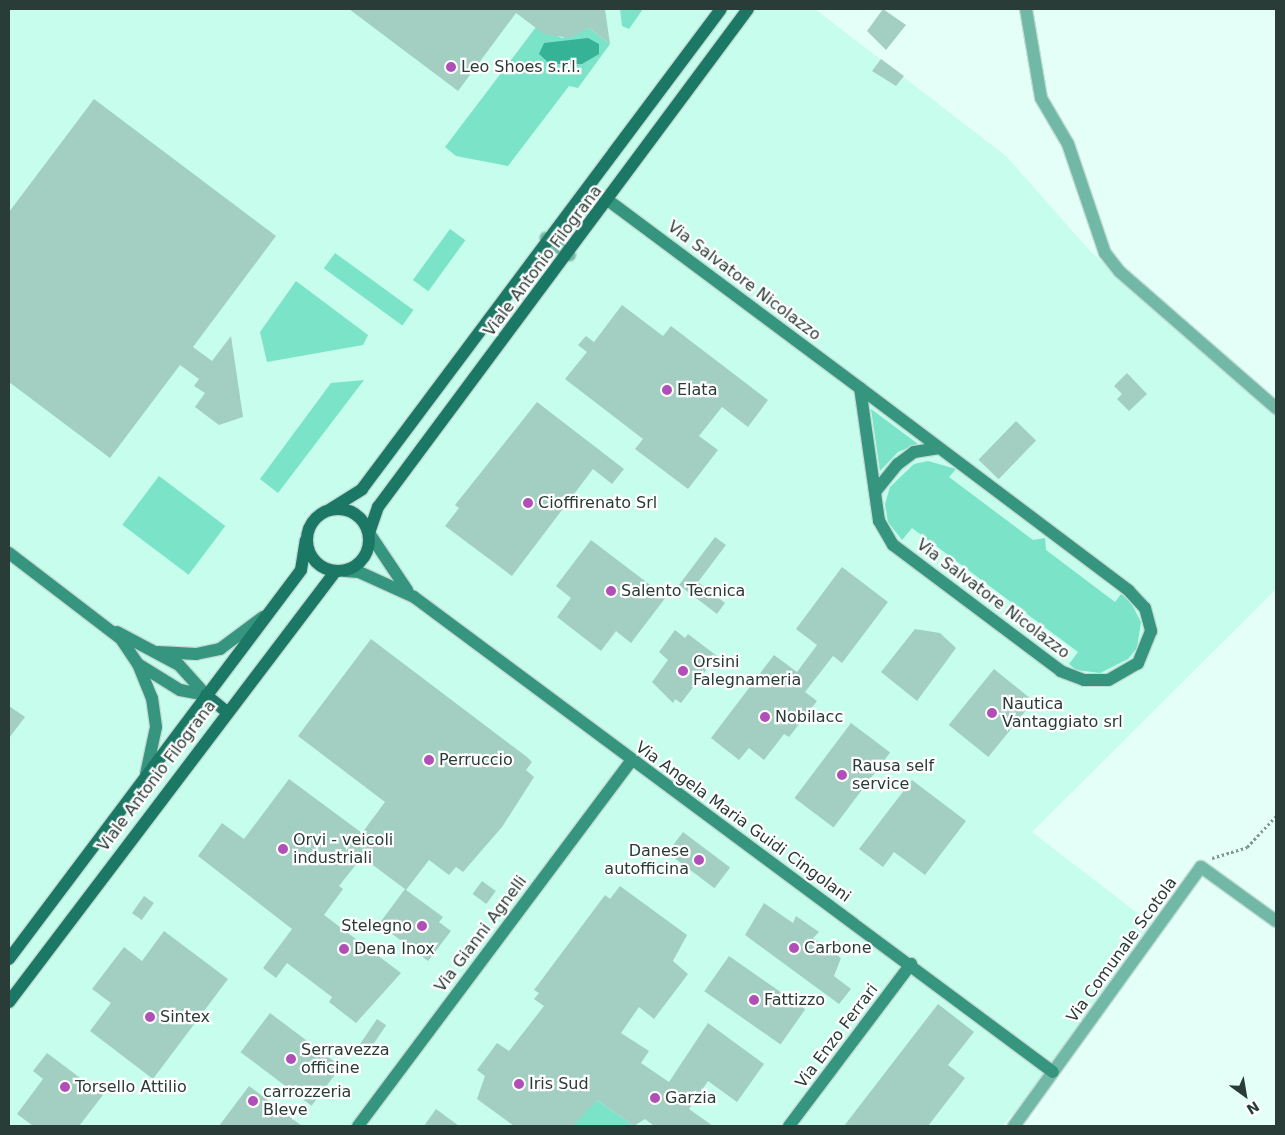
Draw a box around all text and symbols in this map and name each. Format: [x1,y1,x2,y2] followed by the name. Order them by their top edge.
[461,57,581,77] place label: Leo Shoes s.r.l.
[445,61,457,73] marker: Leo Shoes s.r.l.
[480,182,606,340] street label: Viale Antonio Filograna
[664,217,824,345] street label: Via Salvatore Nicolazzo
[677,380,717,400] place label: Elata
[661,384,673,396] marker: Elata
[538,493,657,513] place label: Cioffirenato Srl
[522,497,534,509] marker: Cioffirenato Srl
[913,535,1073,663] street label: Via Salvatore Nicolazzo
[621,581,745,601] place label: Salento Tecnica
[605,585,617,597] marker: Salento Tecnica
[693,652,801,690] place label: Orsini Falegnameria
[677,665,689,677] marker: Orsini Falegnameria
[1002,694,1123,732] place label: Nautica Vantaggiato srl
[94,697,220,855] street label: Viale Antonio Filograna
[775,707,843,727] place label: Nobilacc
[986,707,998,719] marker: Nautica Vantaggiato srl
[759,711,771,723] marker: Nobilacc
[632,738,854,906] street label: Via Angela Maria Guidi Cingolani
[439,750,513,770] place label: Perruccio
[423,754,435,766] marker: Perruccio
[852,756,934,794] place label: Rausa self service
[836,769,848,781] marker: Rausa self service
[293,830,393,868] place label: Orvi - veicoli industriali
[604,841,689,879] place label: Danese autofficina
[277,843,289,855] marker: Orvi - veicoli industriali
[693,854,705,866] marker: Danese autofficina
[431,872,531,996] street label: Via Gianni Agnelli
[1063,874,1181,1026] street label: Via Comunale Scotola
[341,916,412,936] place label: Stelegno
[416,920,428,932] marker: Stelegno
[804,938,871,958] place label: Carbone
[354,939,435,959] place label: Dena Inox
[788,942,800,954] marker: Carbone
[338,943,350,955] marker: Dena Inox
[792,980,882,1092] street label: Via Enzo Ferrari
[764,990,825,1010] place label: Fattizzo
[748,994,760,1006] marker: Fattizzo
[160,1007,210,1027] place label: Sintex
[144,1011,156,1023] marker: Sintex
[301,1040,390,1078] place label: Serravezza officine
[285,1053,297,1065] marker: Serravezza officine
[1220,1070,1270,1120] north arrow
[529,1074,589,1094] place label: Iris Sud
[75,1077,187,1097] place label: Torsello Attilio
[513,1078,525,1090] marker: Iris Sud
[59,1081,71,1093] marker: Torsello Attilio
[263,1082,351,1120] place label: carrozzeria Bleve
[665,1088,716,1108] place label: Garzia
[649,1092,661,1104] marker: Garzia
[247,1095,259,1107] marker: carrozzeria Bleve
[1244,1098,1262,1118] text: N

